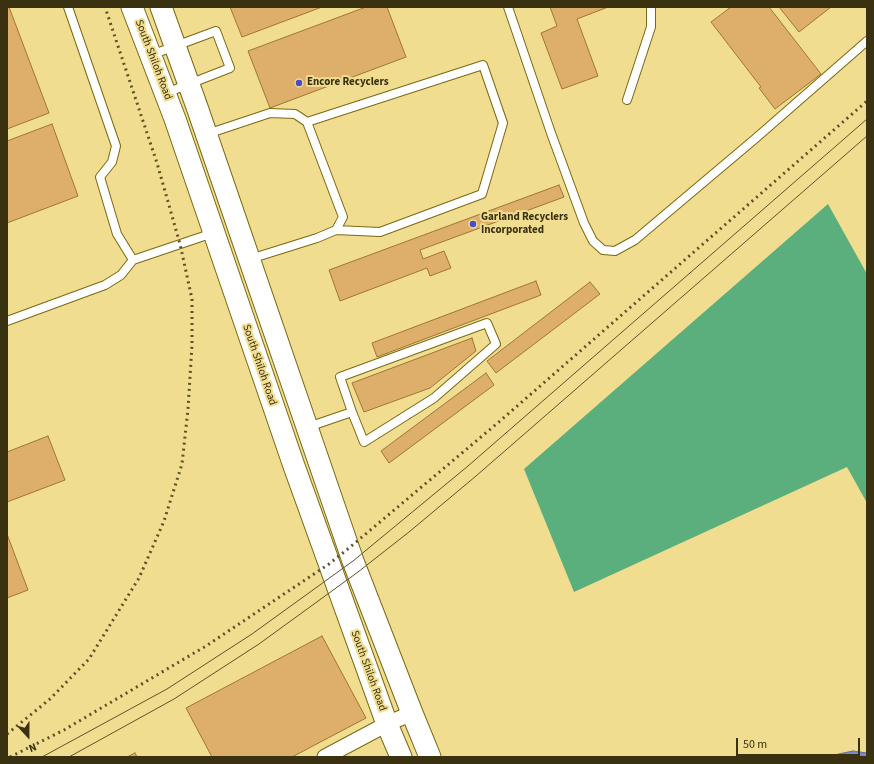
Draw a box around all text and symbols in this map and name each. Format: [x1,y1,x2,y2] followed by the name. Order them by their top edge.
[132,18,174,102] street label: South Shiloh Road
[307,76,389,90] place label: Encore Recyclers
[294,78,304,88] marker: Encore Recyclers
[481,211,568,237] place label: Garland Recyclers Incorporated
[468,219,478,229] marker: Garland Recyclers Incorporated
[239,323,279,407] street label: South Shiloh Road
[347,629,389,713] street label: South Shiloh Road
[8,716,48,756] north arrow
[738,730,862,756] scale bar
[743,736,767,753] text: 50 m
[26,739,39,756] text: N

